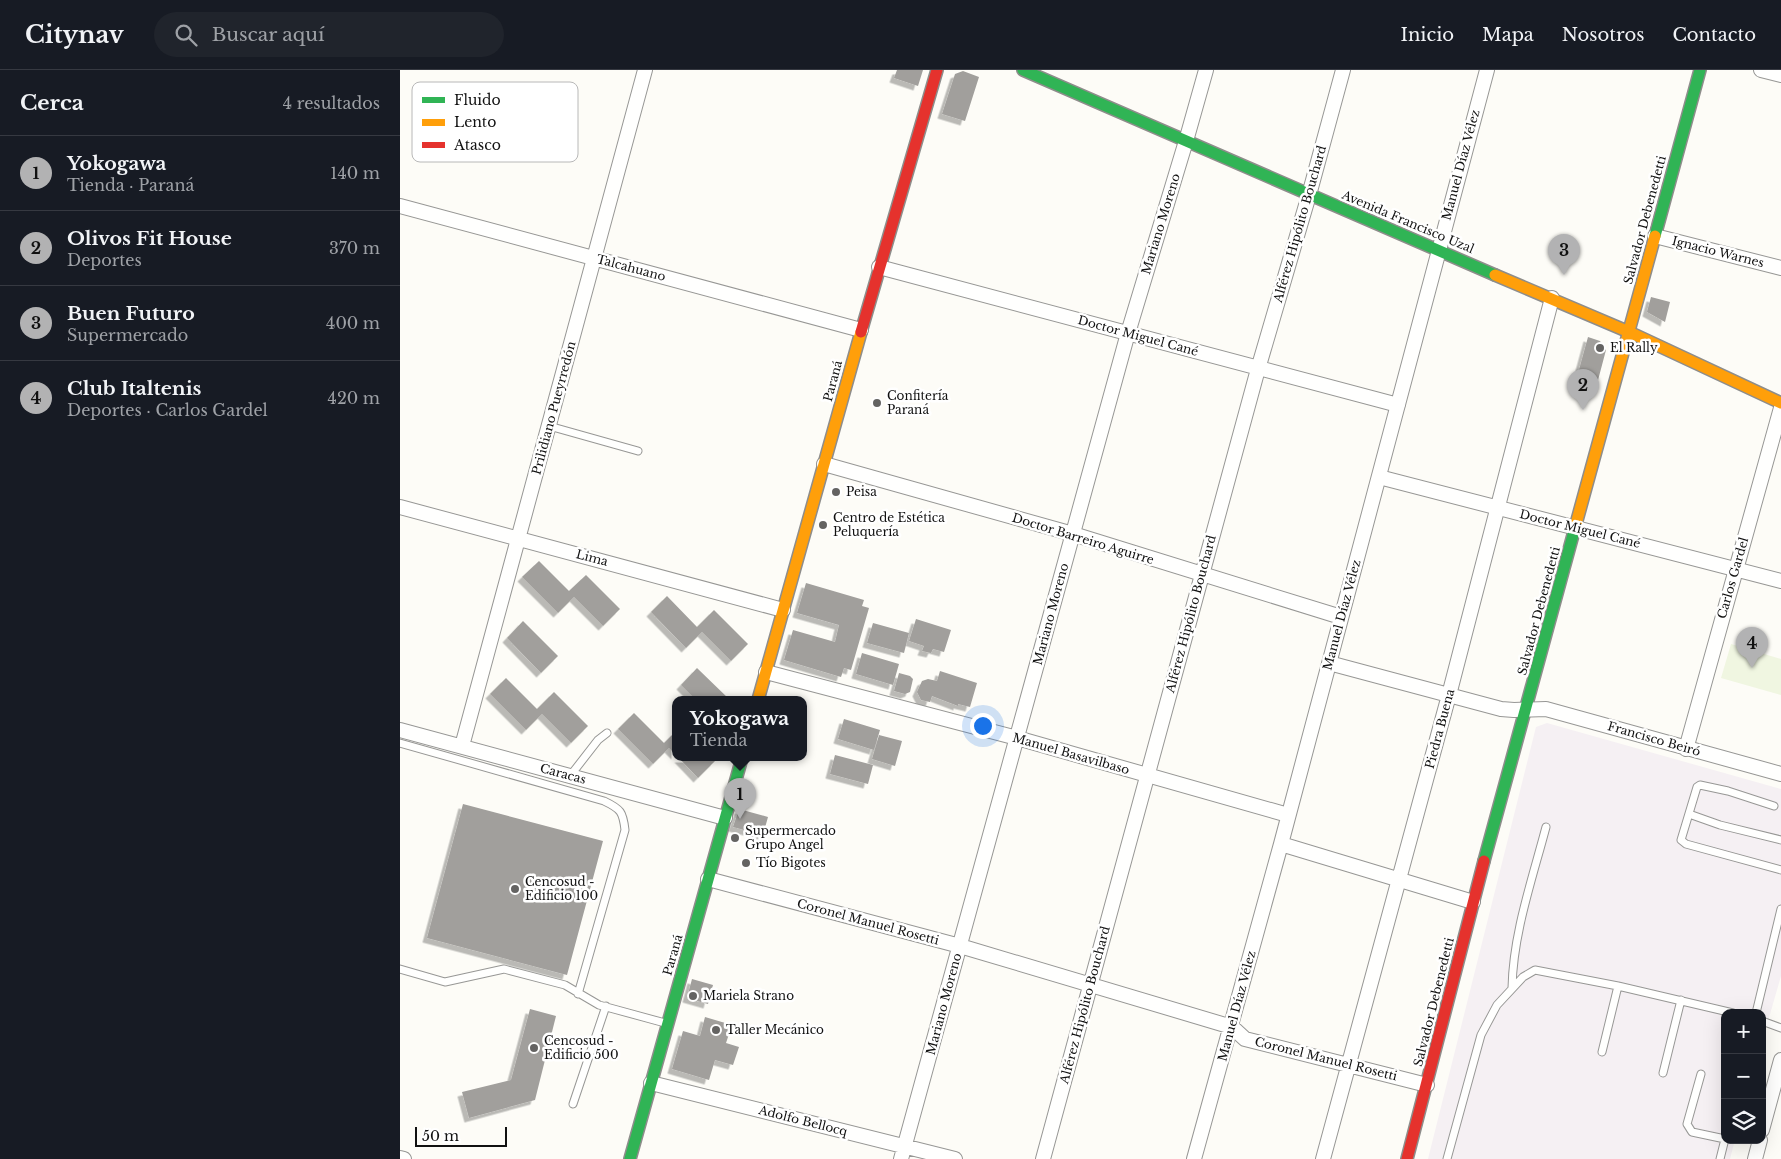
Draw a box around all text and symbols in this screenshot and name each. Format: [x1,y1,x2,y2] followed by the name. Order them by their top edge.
[154,12,504,57] search box
[25,20,124,49] text: Citynav
[172,21,200,49] icon: search
[212,23,324,46] text: Buscar aquí
[1400,24,1454,46] text: Inicio
[1482,24,1534,46] text: Mapa
[1562,24,1644,46] text: Nosotros
[1672,24,1756,46] text: Contacto
[412,82,578,162] legend
[20,90,84,116] text: Cerca
[454,91,501,109] text: Fluido
[283,93,380,113] text: 4 resultados
[1439,108,1483,222] street label: Manuel Díaz Vélez
[454,113,496,131] text: Lento
[453,136,501,154] text: Atasco
[1270,144,1329,305] street label: Alférez Hipólito Bouchard
[67,152,166,175] text: Yokogawa
[1620,154,1669,286] street label: Salvador Debenedetti
[33,163,39,183] text: 1
[330,163,380,183] text: 140 m
[1138,171,1183,276] street label: Mariano Moreno
[67,175,194,195] text: Tienda · Paraná
[1339,186,1477,256] street label: Avenida Francisco Uzal
[67,227,232,250] text: Olivos Fit House
[1671,233,1766,270] street label: Ignacio Warnes
[1548,234,1580,275] pin: 3
[31,238,41,258] text: 2
[329,238,380,258] text: 370 m
[67,250,142,270] text: Deportes
[595,251,668,284] street label: Talcahuano
[67,302,195,325] text: Buen Futuro
[1076,312,1200,359] street label: Doctor Miguel Cané
[31,313,41,333] text: 3
[326,313,380,333] text: 400 m
[67,325,188,345] text: Supermercado
[528,339,579,476] street label: Prilidiano Pueyrredón
[1610,340,1658,355] place label: El Rally
[1594,342,1606,354] marker: El Rally
[820,358,845,403] street label: Paraná
[1567,369,1599,410] pin: 2
[67,377,201,400] text: Club Italtenis
[31,388,41,408] text: 4
[328,388,380,408] text: 420 m
[887,388,949,417] place label: Confitería Paraná
[871,397,883,409] marker: Confitería Paraná
[67,400,268,420] text: Deportes · Carlos Gardel
[846,484,877,499] place label: Peisa
[830,486,842,498] marker: Peisa
[1518,506,1642,551] street label: Doctor Miguel Cané
[833,510,945,539] place label: Centro de Estética Peluquería
[1010,510,1156,567] street label: Doctor Barreiro Aguirre
[817,519,829,531] marker: Centro de Estética Peluquería
[1162,533,1219,695] street label: Alférez Hipólito Bouchard
[1714,535,1751,620] street label: Carlos Gardel
[1514,545,1563,677] street label: Salvador Debenedetti
[575,546,610,569] street label: Lima
[1320,558,1364,672] street label: Manuel Díaz Vélez
[1030,561,1071,667] street label: Mariano Moreno
[1736,627,1768,668] pin: 4
[1422,687,1457,770] street label: Piedra Buena
[672,696,807,761] popup
[690,707,789,730] text: Yokogawa
[970,713,996,739] your location
[1606,718,1702,759] street label: Francisco Beiró
[690,730,747,750] text: Tienda
[1011,730,1132,777] street label: Manuel Basavilbaso
[538,760,588,787] street label: Caracas
[724,778,756,819] pin: 1
[745,823,836,852] place label: Supermercado Grupo Angel
[729,832,741,844] marker: Supermercado Grupo Angel
[756,855,826,870] place label: Tío Bigotes
[740,857,752,869] marker: Tío Bigotes
[525,874,598,903] place label: Cencosud - Edificio 100
[509,883,521,895] marker: Cencosud - Edificio 100
[796,895,941,948] street label: Coronel Manuel Rosetti
[1056,924,1113,1086] street label: Alférez Hipólito Bouchard
[660,932,686,977] street label: Paraná
[1410,936,1457,1068] street label: Salvador Debenedetti
[1215,949,1259,1063] street label: Manuel Díaz Vélez
[923,951,964,1057] street label: Mariano Moreno
[703,988,794,1003] place label: Mariela Strano
[687,990,699,1002] marker: Mariela Strano
[1721,1009,1766,1144] map controls
[1721,1009,1766,1054] button: +
[726,1022,824,1037] place label: Taller Mecánico
[710,1024,722,1036] marker: Taller Mecánico
[544,1033,619,1062] place label: Cencosud - Edificio 500
[1253,1034,1399,1083] street label: Coronel Manuel Rosetti
[528,1042,540,1054] marker: Cencosud - Edificio 500
[1721,1054,1766,1099] button: −
[1721,1099,1766,1144] button: layers
[756,1102,849,1139] street label: Adolfo Bellocq
[415,1124,508,1147] scale bar
[422,1127,459,1145] text: 50 m

